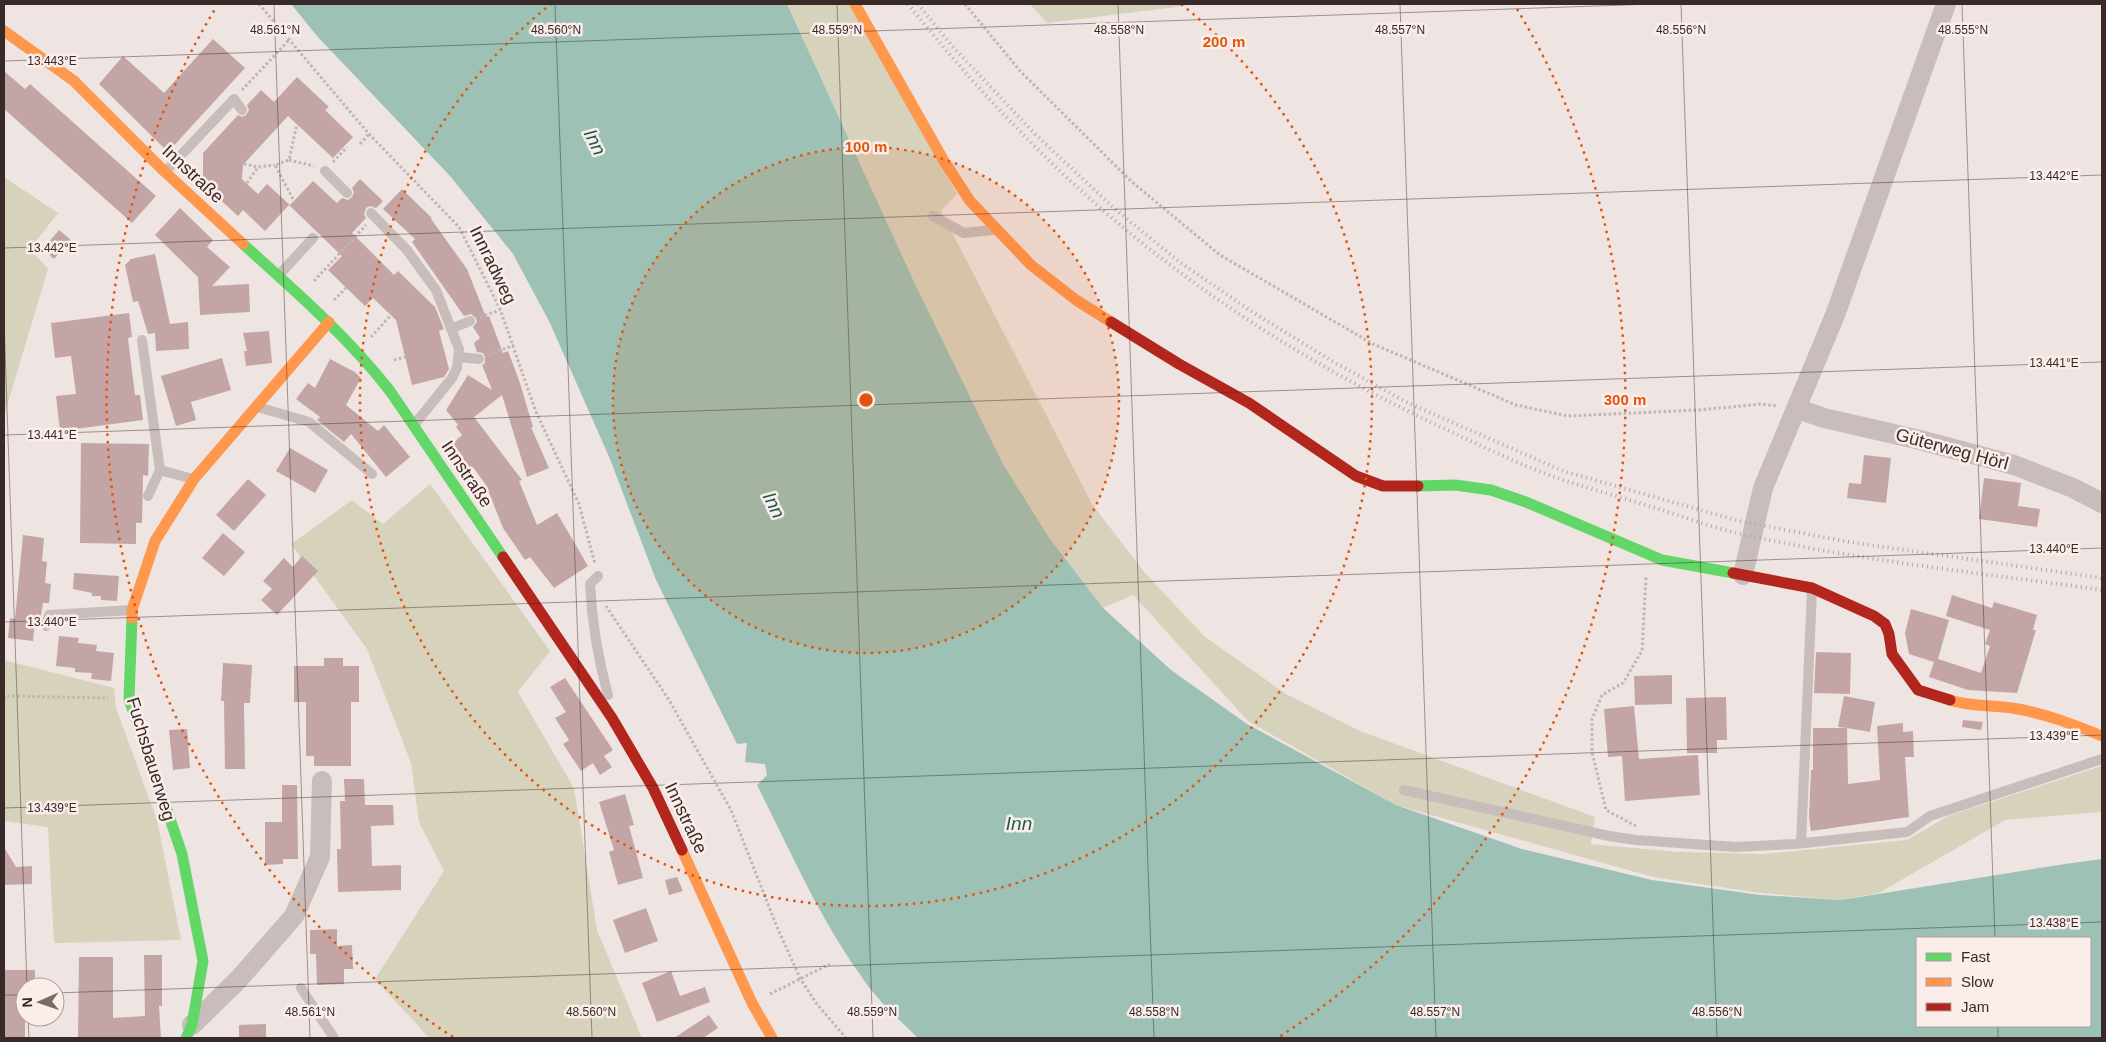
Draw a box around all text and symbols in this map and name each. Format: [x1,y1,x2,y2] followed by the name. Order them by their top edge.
[250,23,300,37] text: 48.561°N
[531,23,581,37] text: 48.560°N
[812,23,862,37] text: 48.559°N
[1094,23,1144,37] text: 48.558°N
[1375,23,1425,37] text: 48.557°N
[1656,23,1706,37] text: 48.556°N
[1938,23,1988,37] text: 48.555°N
[1203,33,1245,50] text: 200 m
[27,54,77,68] text: 13.443°E
[580,126,610,158] water label: Inn
[845,138,887,155] text: 100 m
[158,141,228,207] street label: Innstraße
[2029,169,2079,183] text: 13.442°E
[466,223,520,307] street label: Innradweg
[27,241,77,255] text: 13.442°E
[2029,356,2079,370] text: 13.441°E
[857,391,875,409] centre of rings
[1604,391,1646,408] text: 300 m
[1893,424,2011,474] street label: Güterweg Hörl
[27,428,77,442] text: 13.441°E
[437,437,497,511] street label: Innstraße
[759,489,789,521] water label: Inn
[2029,542,2079,556] text: 13.440°E
[27,615,77,629] text: 13.440°E
[123,695,179,823] street label: Fuchsbauerweg
[2029,729,2079,743] text: 13.439°E
[661,779,711,857] street label: Innstraße
[27,801,77,815] text: 13.439°E
[1006,813,1032,834] water label: Inn
[2029,916,2079,930] text: 13.438°E
[1916,937,2091,1027] legend
[1961,948,1991,965] text: Fast
[1961,973,1994,990] text: Slow
[15,977,65,1027] north arrow
[19,997,35,1008] text: N
[1961,998,1989,1015] text: Jam
[285,1005,335,1019] text: 48.561°N
[566,1005,616,1019] text: 48.560°N
[847,1005,897,1019] text: 48.559°N
[1129,1005,1179,1019] text: 48.558°N
[1410,1005,1460,1019] text: 48.557°N
[1692,1005,1742,1019] text: 48.556°N

